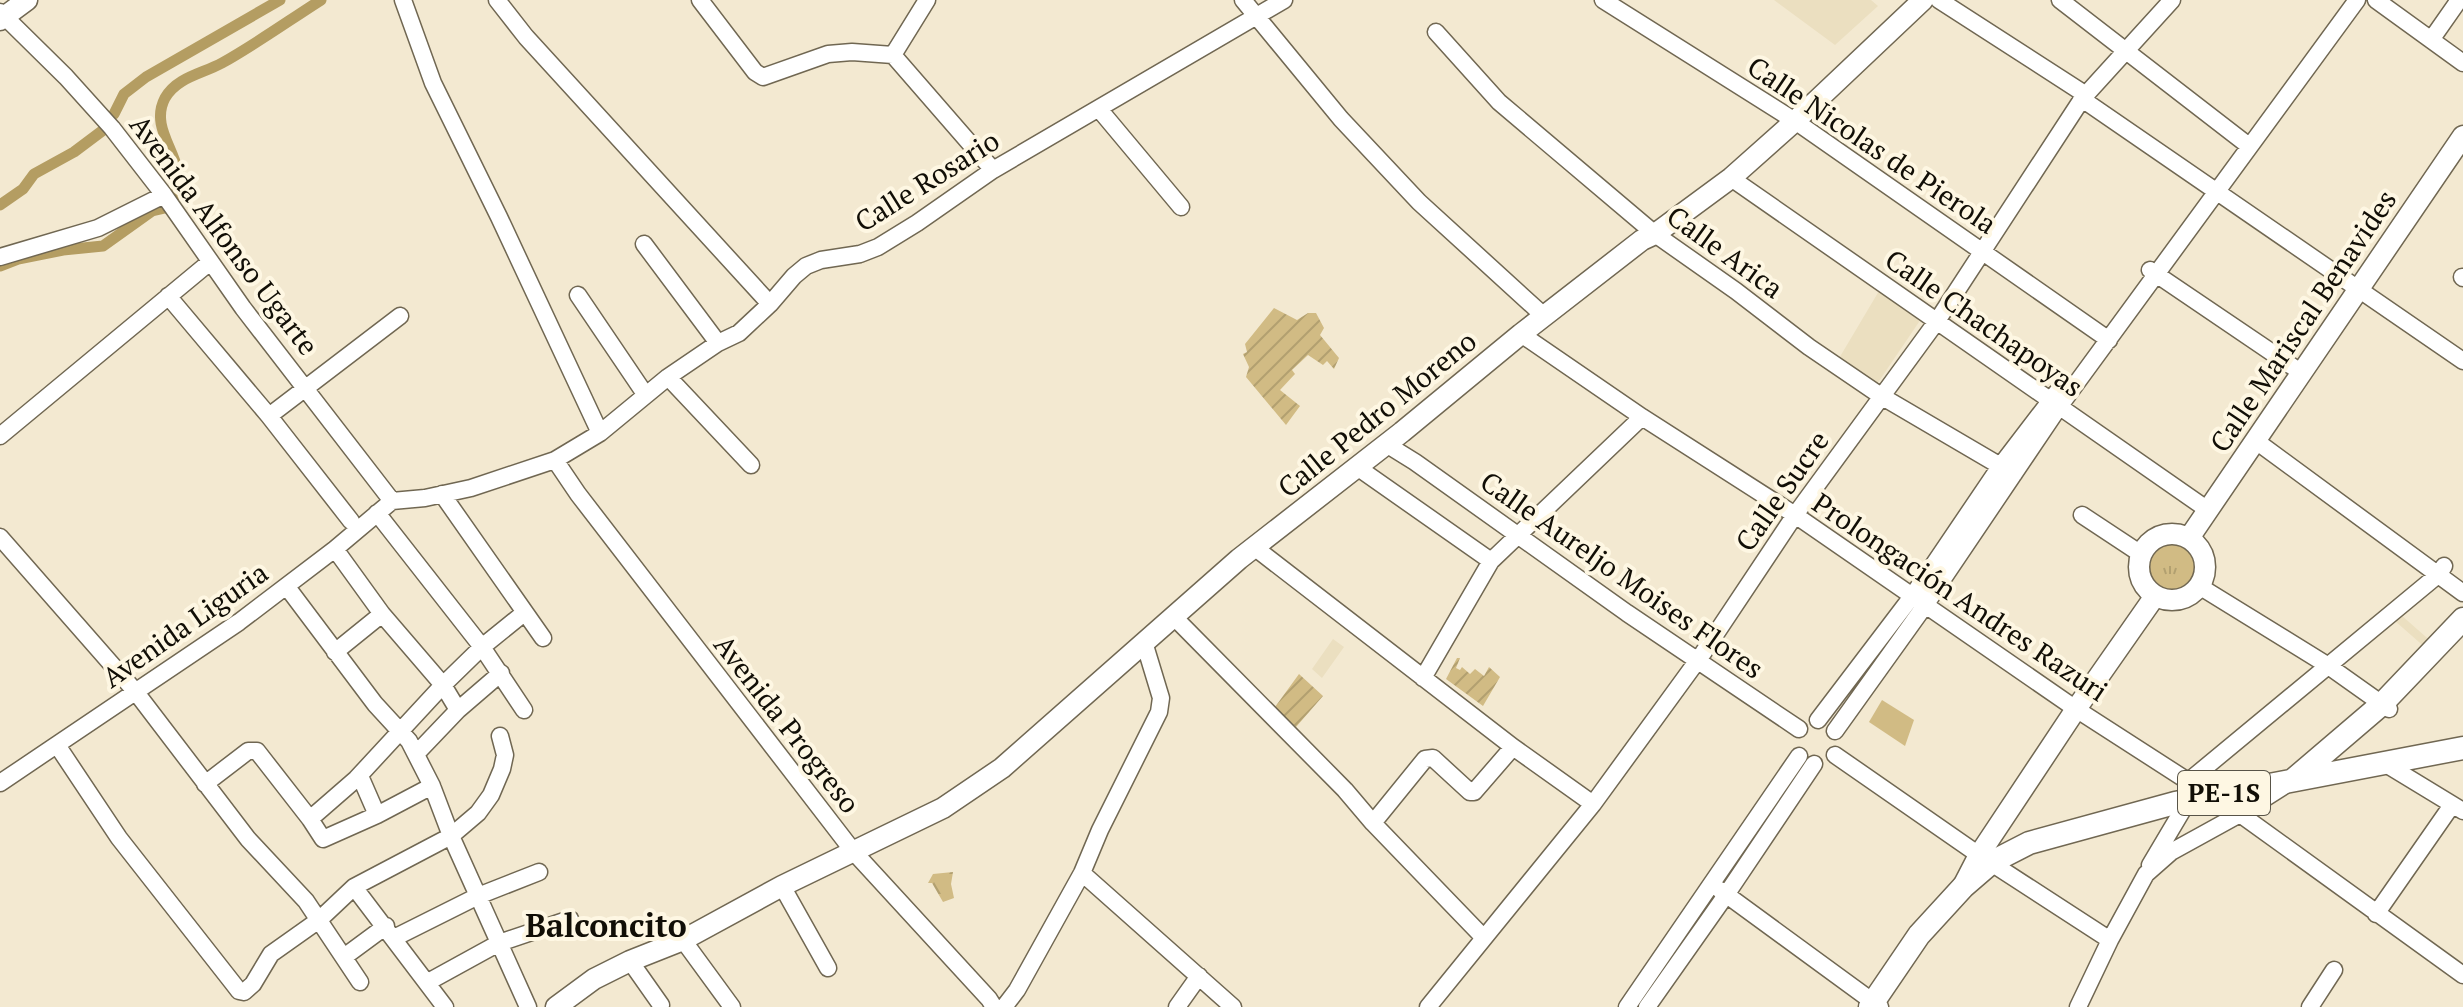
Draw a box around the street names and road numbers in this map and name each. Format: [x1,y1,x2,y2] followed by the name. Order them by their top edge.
[1741,47,2004,242] street label: Calle Nicolas de Pierola
[122,107,327,362] street label: Avenida Alfonso Ugarte
[848,122,1006,240] street label: Calle Rosario
[2201,182,2404,459] street label: Calle Mariscal Benavides
[1660,197,1791,306] street label: Calle Arica
[1878,241,2090,405] street label: Calle Chachapoyas
[1270,322,1484,505] street label: Calle Pedro Moreno
[1727,423,1837,558] street label: Calle Sucre
[1473,463,1771,687] street label: Calle Aureljo Moises Flores
[1806,484,2115,709] street label: Prolongación Andres Razuri
[94,554,275,695] street label: Avenida Liguria
[706,627,869,820] street label: Avenida Progreso
[2178,771,2270,815] road number: PE-1S

